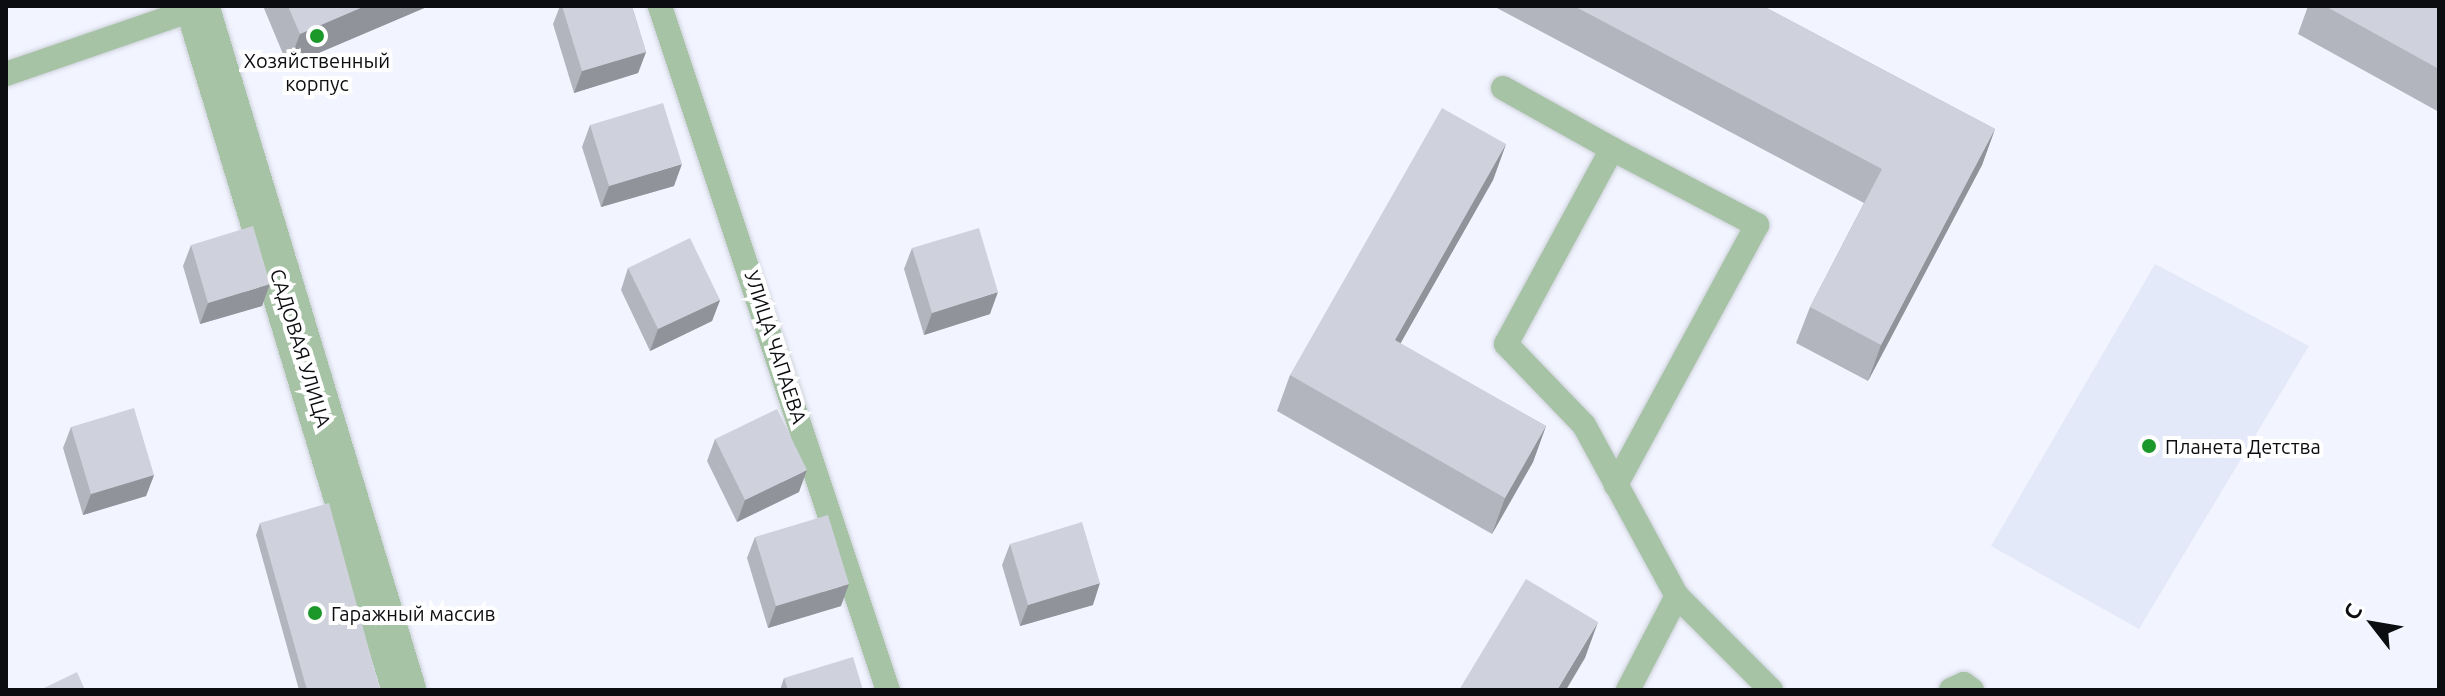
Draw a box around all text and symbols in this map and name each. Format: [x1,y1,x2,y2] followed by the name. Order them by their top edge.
[308,27,326,45] marker: Хозяйственный корпус
[244,48,390,95] place label: Хозяйственный корпус
[265,266,337,430] street label: САДОВАЯ УЛИЦА
[740,267,812,427] street label: УЛИЦА ЧАПАЕВА
[2165,434,2321,458] place label: Планета Детства
[2140,437,2158,455] marker: Планета Детства
[2333,584,2413,664] north arrow
[2338,599,2366,624] text: С
[331,601,496,625] place label: Гаражный массив
[306,604,324,622] marker: Гаражный массив

